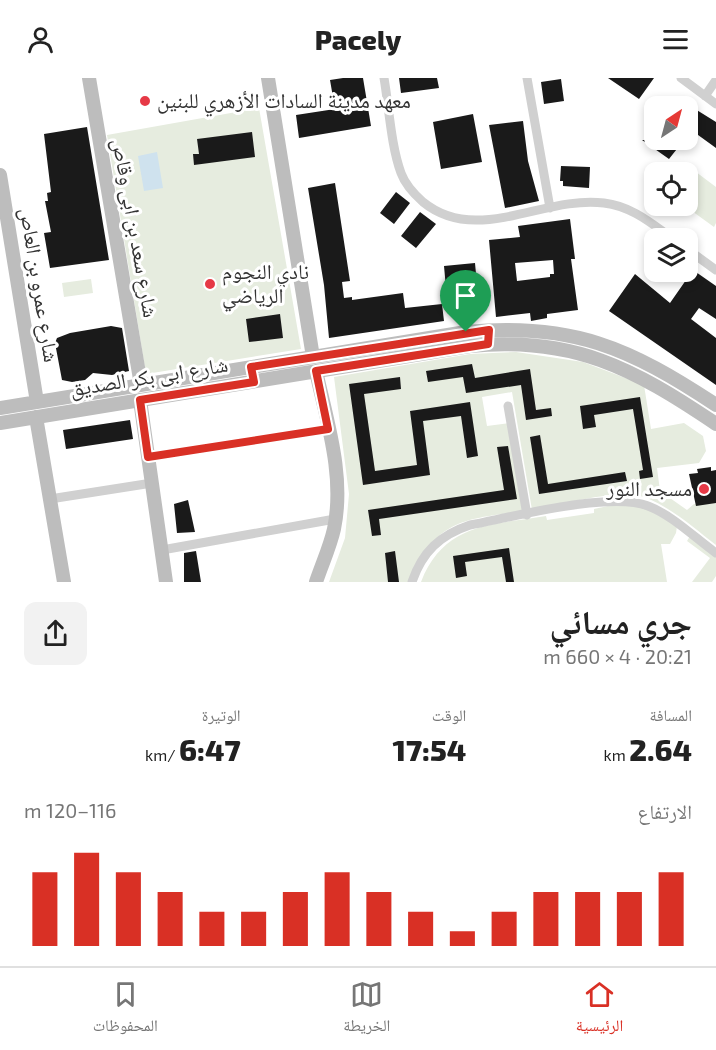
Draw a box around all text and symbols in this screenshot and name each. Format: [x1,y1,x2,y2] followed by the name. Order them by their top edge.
[24,23,57,56] icon: person
[315,23,401,55] text: Pacely
[659,23,692,56] icon: menu
[157,87,411,117] place label: معهد مدينة السادات الأزهري للبنين
[138,94,152,108] marker: معهد مدينة السادات الأزهري للبنين
[644,96,698,150] north arrow
[644,96,698,282] map controls
[106,136,165,320] street label: شارع سعد بن ابى وقاص
[644,162,698,216] button: locate
[14,206,65,364] street label: شارع عمرو بن العاص
[644,228,698,282] button: layers
[222,258,309,312] place label: نادي النجوم الرياضي
[440,270,491,332] pin
[203,277,217,291] marker: نادي النجوم الرياضي
[449,279,482,312] icon: arrive
[68,351,230,402] street label: شارع ابى بكر الصديق
[605,475,692,500] place label: مسجد النور
[697,482,711,496] marker: مسجد النور
[550,601,692,641] text: جري مسائي
[24,602,87,665] button: share
[543,644,692,668] text: 20:21 · 4 × 660 m
[202,705,241,724] text: الوتيرة
[432,705,466,724] text: الوقت
[650,705,692,724] text: المسافة
[179,731,241,767] text: 6:47
[392,731,466,767] text: 17:54
[629,731,692,767] text: 2.64
[145,745,179,764] text: /km
[603,745,629,764] text: km
[24,798,116,822] text: 116–120 m
[637,799,692,823] text: الارتفاع
[93,978,158,1041] tab: المحفوظات
[343,978,390,1041] tab: الخريطة
[576,978,623,1041] tab: الرئيسية

